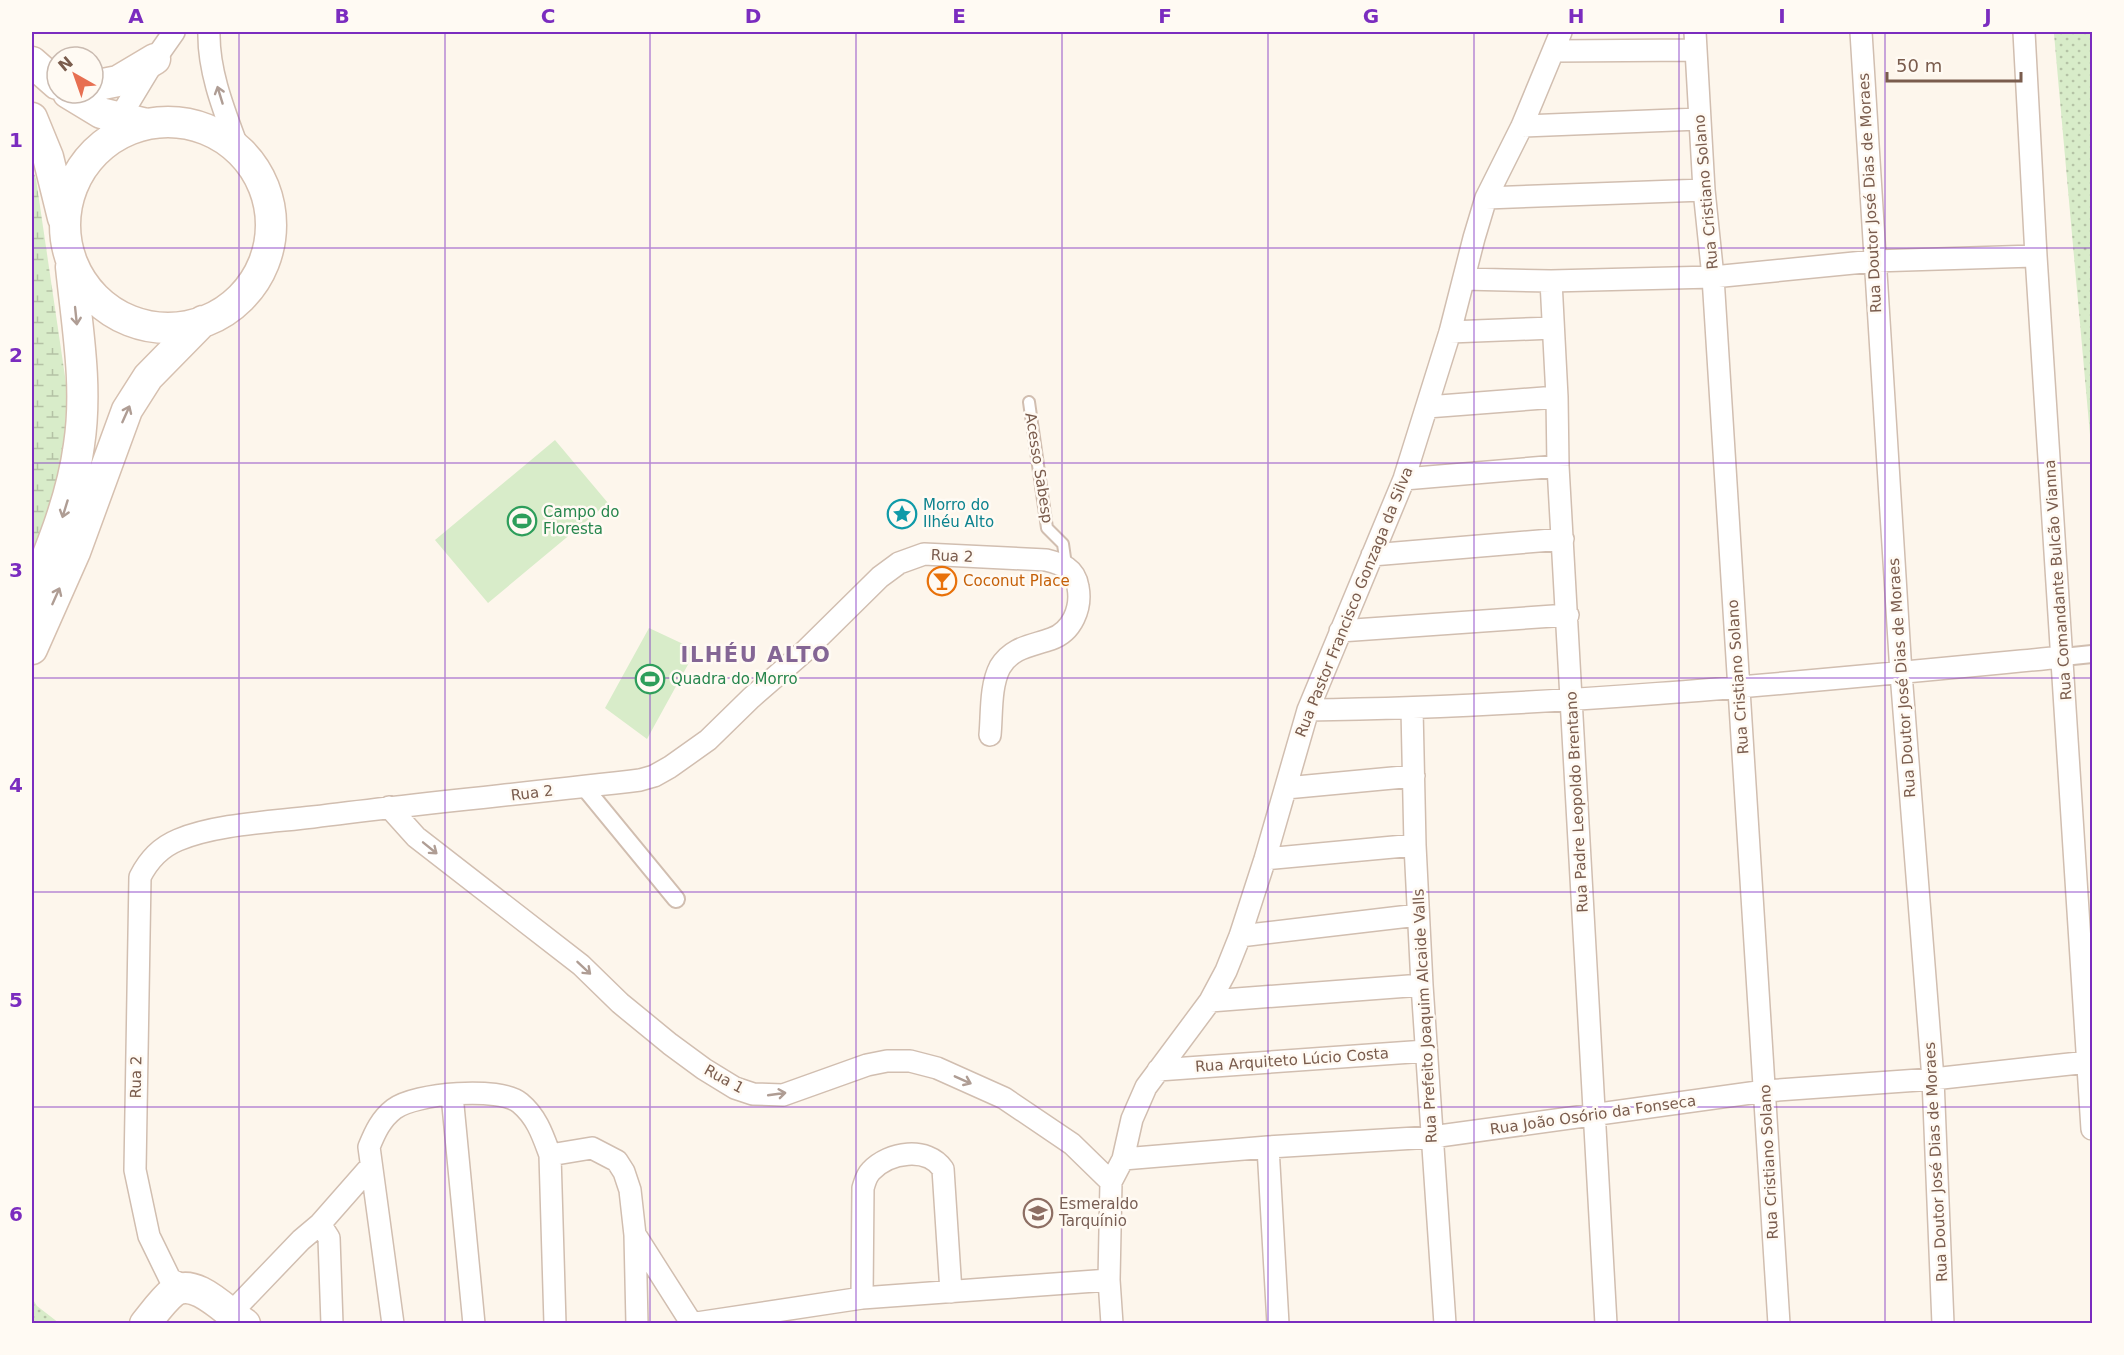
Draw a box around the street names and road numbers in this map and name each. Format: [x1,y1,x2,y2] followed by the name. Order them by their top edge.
[1855,72,1885,314] street label: Rua Doutor José Dias de Moraes
[1690,114,1722,270] street label: Rua Cristiano Solano
[1021,411,1057,525] street label: Acesso Sabesp
[2041,459,2075,701] street label: Rua Comandante Bulcão Vianna
[1291,464,1417,740] street label: Rua Pastor Francisco Gonzaga da Silva
[930,546,974,566] street label: Rua 2
[1885,557,1919,799] street label: Rua Doutor José Dias de Moraes
[1724,599,1752,755] street label: Rua Cristiano Solano
[1562,691,1592,913] street label: Rua Padre Leopoldo Brentano
[510,781,554,805] street label: Rua 2
[1409,888,1441,1144] street label: Rua Prefeito Joaquim Alcaide Valls
[1921,1041,1951,1283] street label: Rua Doutor José Dias de Moraes
[1195,1044,1389,1076] street label: Rua Arquiteto Lúcio Costa
[127,1055,145,1099] street label: Rua 2
[701,1061,747,1097] street label: Rua 1
[1756,1084,1782,1240] street label: Rua Cristiano Solano
[1489,1092,1697,1138] street label: Rua João Osório da Fonseca

